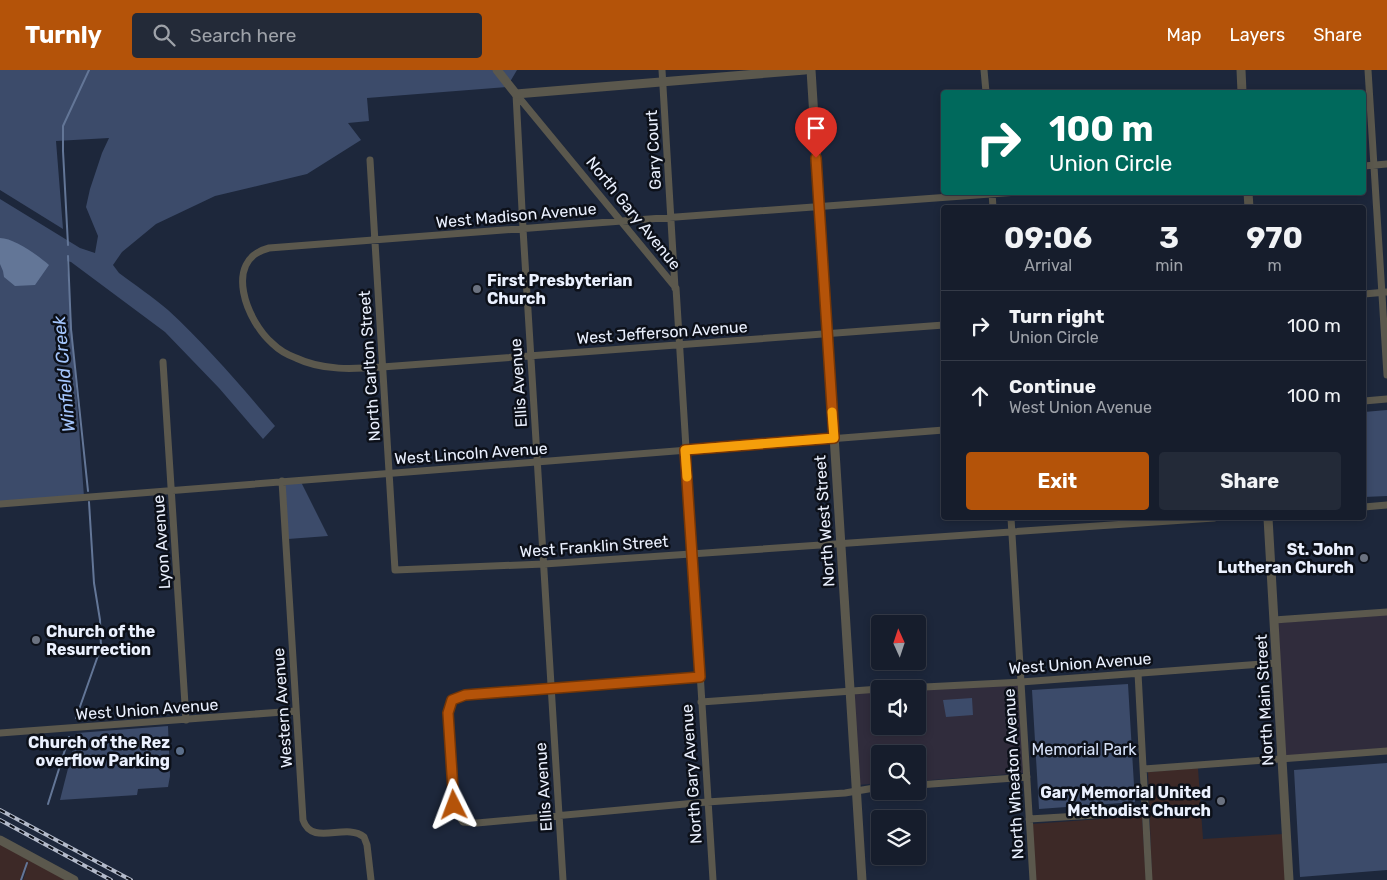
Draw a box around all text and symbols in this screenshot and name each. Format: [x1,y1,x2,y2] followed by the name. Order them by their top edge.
[132,13,482,58] search box
[25,21,102,49] text: Turnly
[150,21,178,49] icon: search
[190,24,296,47] text: Search here
[1167,24,1202,46] text: Map
[1230,24,1285,46] text: Layers
[1313,24,1362,46] text: Share
[795,107,837,158] pin
[1049,108,1154,150] text: 100 m
[642,110,665,190] street label: Gary Court
[966,110,1031,175] icon: right
[802,114,830,142] icon: arrive
[1049,150,1172,177] text: Union Circle
[582,153,685,274] street label: North Gary Avenue
[435,199,597,232] street label: West Madison Avenue
[1004,220,1092,256] text: 09:06
[1159,220,1179,256] text: 3
[1246,220,1303,256] text: 970
[1024,256,1072,275] text: Arrival
[1155,256,1183,275] text: min
[1267,256,1282,275] text: m
[487,271,633,308] place label: First Presbyterian Church
[471,283,483,295] marker: First Presbyterian Church
[355,290,384,442] street label: North Carlton Street
[1009,305,1104,328] text: Turn right
[966,312,994,340] icon: right
[48,314,80,433] water label: Winfield Creek
[1287,314,1341,337] text: 100 m
[576,317,748,348] street label: West Jefferson Avenue
[1009,328,1099,347] text: Union Circle
[506,338,531,428] street label: Ellis Avenue
[1009,375,1096,398] text: Continue
[966,382,994,410] icon: ahead
[1287,384,1341,407] text: 100 m
[1009,398,1152,417] text: West Union Avenue
[394,439,548,468] street label: West Lincoln Avenue
[966,452,1149,510] button: Exit
[1159,452,1341,510] button: Share
[810,454,839,588] street label: North West Street
[149,494,174,590] street label: Lyon Avenue
[519,532,669,561] street label: West Franklin Street
[1218,540,1354,577] place label: St. John Lutheran Church
[1358,552,1370,564] marker: St. John Lutheran Church
[871,615,926,670] north arrow
[871,615,926,865] map controls
[46,622,155,659] place label: Church of the Resurrection
[30,634,42,646] marker: Church of the Resurrection
[1252,634,1277,766] street label: North Main Street
[269,647,296,769] street label: Western Avenue
[1008,649,1152,678] street label: West Union Avenue
[871,680,926,735] button: sound
[1000,688,1027,860] street label: North Wheaton Avenue
[75,695,219,724] street label: West Union Avenue
[677,703,706,844] street label: North Gary Avenue
[28,733,170,770] place label: Church of the Rez overflow Parking
[1032,740,1137,759] park label: Memorial Park
[531,742,556,832] street label: Ellis Avenue
[174,745,186,757] marker: Church of the Rez overflow Parking
[871,745,926,800] button: search
[427,778,479,830] position arrow
[1040,783,1211,820] place label: Gary Memorial United Methodist Church
[1215,795,1227,807] marker: Gary Memorial United Methodist Church
[871,810,926,865] button: layers

